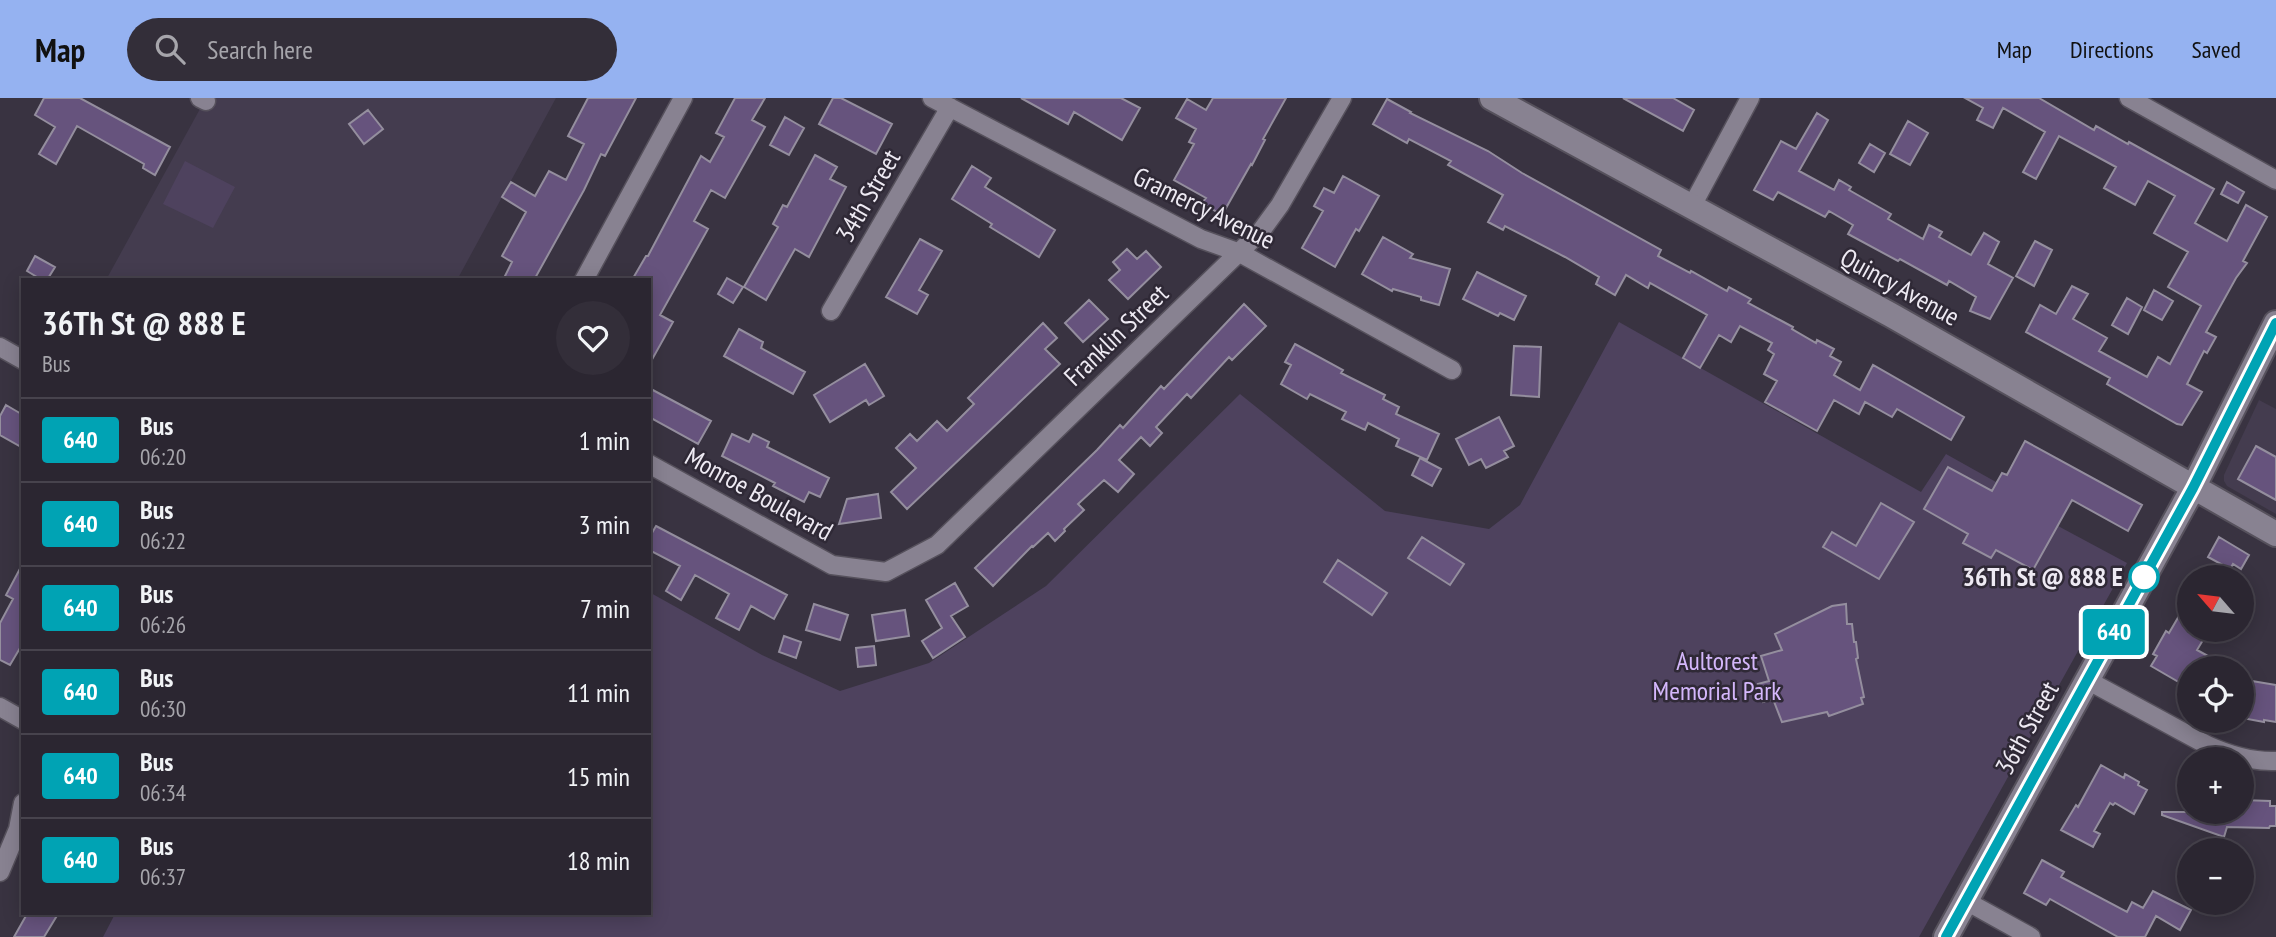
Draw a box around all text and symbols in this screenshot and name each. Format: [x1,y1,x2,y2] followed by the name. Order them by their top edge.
[127,18,617,81] search box
[35,28,85,71] text: Map
[151,30,189,68] icon: search
[207,33,313,66] text: Search here
[1997,34,2032,65] text: Map
[2070,34,2154,65] text: Directions
[2192,34,2241,65] text: Saved
[828,144,907,248] street label: 34th Street
[1128,159,1281,256] street label: Gramercy Avenue
[1835,240,1966,333] street label: Quincy Avenue
[1057,277,1175,392] street label: Franklin Street
[42,301,246,344] text: 36Th St @ 888 E
[556,301,630,375] button: heart
[42,349,71,378] text: Bus
[140,409,173,442] text: Bus
[63,424,98,455] text: 640
[579,424,630,457] text: 1 min
[680,439,839,548] street label: Monroe Boulevard
[140,442,186,471] text: 06:20
[140,493,173,526] text: Bus
[63,508,98,539] text: 640
[579,508,630,541] text: 3 min
[140,526,186,555] text: 06:22
[1962,560,2123,593] place label: 36Th St @ 888 E
[2129,562,2159,592] marker: 36Th St @ 888 E
[2177,565,2254,642] north arrow
[2177,565,2254,915] map controls
[140,577,173,610] text: Bus
[63,592,98,623] text: 640
[580,592,630,625] text: 7 min
[2074,609,2154,655] line badge: 640
[140,610,186,639] text: 06:26
[2097,616,2131,647] text: 640
[1653,644,1781,707] park label: Aultorest Memorial Park
[2177,656,2254,733] button: locate
[140,661,173,694] text: Bus
[1988,675,2066,780] street label: 36th Street
[63,676,98,707] text: 640
[567,676,630,709] text: 11 min
[140,694,186,723] text: 06:30
[140,745,173,778] text: Bus
[2177,747,2254,824] button: +
[63,760,98,791] text: 640
[567,760,630,793] text: 15 min
[140,778,186,807] text: 06:34
[140,829,173,862] text: Bus
[2177,838,2254,915] button: −
[63,844,98,875] text: 640
[567,844,630,877] text: 18 min
[140,862,186,891] text: 06:37

